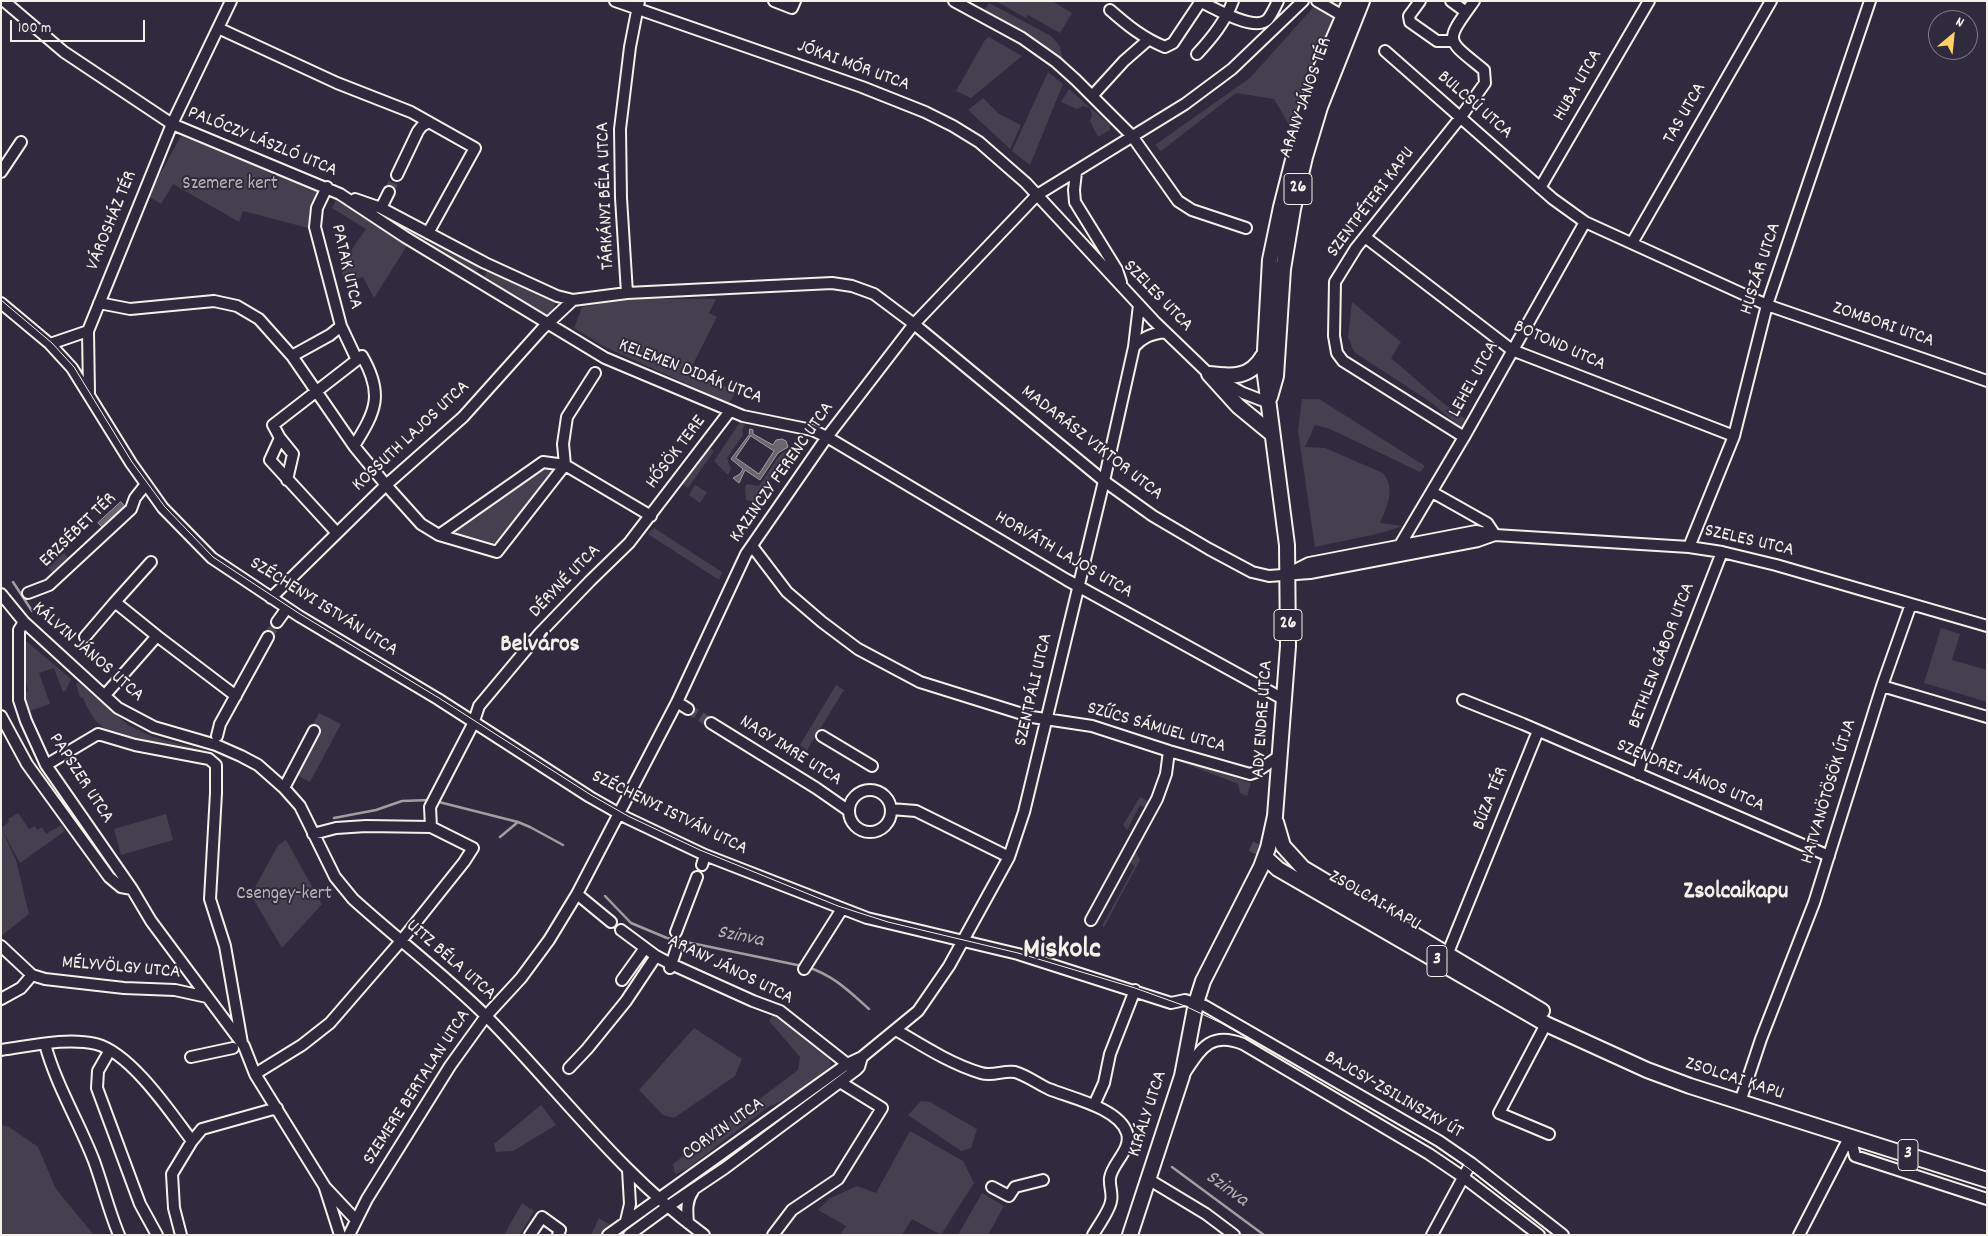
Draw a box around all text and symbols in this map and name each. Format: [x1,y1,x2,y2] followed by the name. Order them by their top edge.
[12,10,148,42] scale bar
[1928,10,1978,60] north arrow
[1952,12,1967,33] text: N
[18,18,51,40] text: 100 m
[1276,35,1338,161] street label: ARANY JÁNOS TÉR
[794,36,912,98] street label: JÓKAI MÓR UTCA
[1549,46,1609,126] street label: HUBA UTCA
[1431,67,1517,145] street label: BULCSÚ UTCA
[1659,79,1713,149] street label: TAS UTCA
[184,103,340,183] street label: PALÓCZY LÁSZLÓ UTCA
[593,121,621,271] street label: TÁRKÁNYI BÉLA UTCA
[1323,143,1421,263] street label: SZENTPÉTERI KAPU
[83,168,143,274] street label: VÁROSHÁZ TÉR
[1284,173,1312,204] road number: 26
[182,174,278,196] park label: Szemere kert
[1736,220,1788,318] street label: HUSZÁR UTCA
[324,222,366,312] street label: PATAK UTCA
[1117,256,1197,338] street label: SZELES UTCA
[1829,298,1937,354] street label: ZOMBORI UTCA
[1509,317,1609,377] street label: BOTOND UTCA
[615,335,765,411] street label: KELEMEN DIDÁK UTCA
[1445,338,1505,422] street label: LEHEL UTCA
[348,377,476,497] street label: KOSSUTH LAJOS UTCA
[1015,381,1167,507] street label: MADARÁSZ VIKTOR UTCA
[726,398,840,548] street label: KAZINCZY FERENC UTCA
[642,412,712,494] street label: HŐSÖK TERE
[36,489,122,573] street label: ERZSÉBET TÉR
[990,507,1136,605] street label: HORVÁTH LAJOS UTCA
[1702,521,1796,563] street label: SZELES UTCA
[525,540,607,624] street label: DÉRYNÉ UTCA
[245,553,401,663] street label: SZÉCHENYI ISTVÁN UTCA
[1625,580,1701,732] street label: BETHLEN GÁBOR UTCA
[26,598,148,708] street label: KÁLVIN JÁNOS UTCA
[1274,610,1302,640] road number: 26
[1011,631,1059,749] street label: SZENTPÁLI UTCA
[500,633,580,661] district label: Belváros
[1249,659,1279,779] street label: ADY ENDRE UTCA
[1084,698,1228,760] street label: SZŰCS SÁMUEL UTCA
[735,711,845,793] street label: NAGY IMRE UTCA
[1797,717,1863,867] street label: HATVANÖTÖSÖK ÚTJA
[42,730,118,828] street label: PAPSZER UTCA
[1612,735,1768,819] street label: SZENDREI JÁNOS UTCA
[1469,764,1515,834] street label: BÚZA TÉR
[587,766,751,862] street label: SZÉCHENYI ISTVÁN UTCA
[1324,867,1424,937] street label: ZSOLCAI KAPU
[1684,880,1788,908] district label: Zsolcaikapu
[236,884,332,906] park label: Csengey-kert
[400,916,500,1006] street label: UITZ BÉLA UTCA
[715,922,765,954] water label: Szinva
[663,931,797,1011] street label: ARANY JÁNOS UTCA
[1023,935,1101,969] district label: Miskolc
[1427,946,1447,976] road number: 3
[61,952,181,986] street label: MÉLYVÖLGY UTCA
[359,1006,477,1170] street label: SZEMERE BERTALAN UTCA
[1320,1047,1466,1145] street label: BAJCSY-ZSILINSZKY ÚT
[1682,1053,1786,1107] street label: ZSOLCAI KAPU
[1124,1068,1174,1160] street label: KIRÁLY UTCA
[679,1093,769,1167] street label: CORVIN UTCA
[1898,1140,1918,1170] road number: 3
[1200,1166,1252,1214] water label: Szinva

